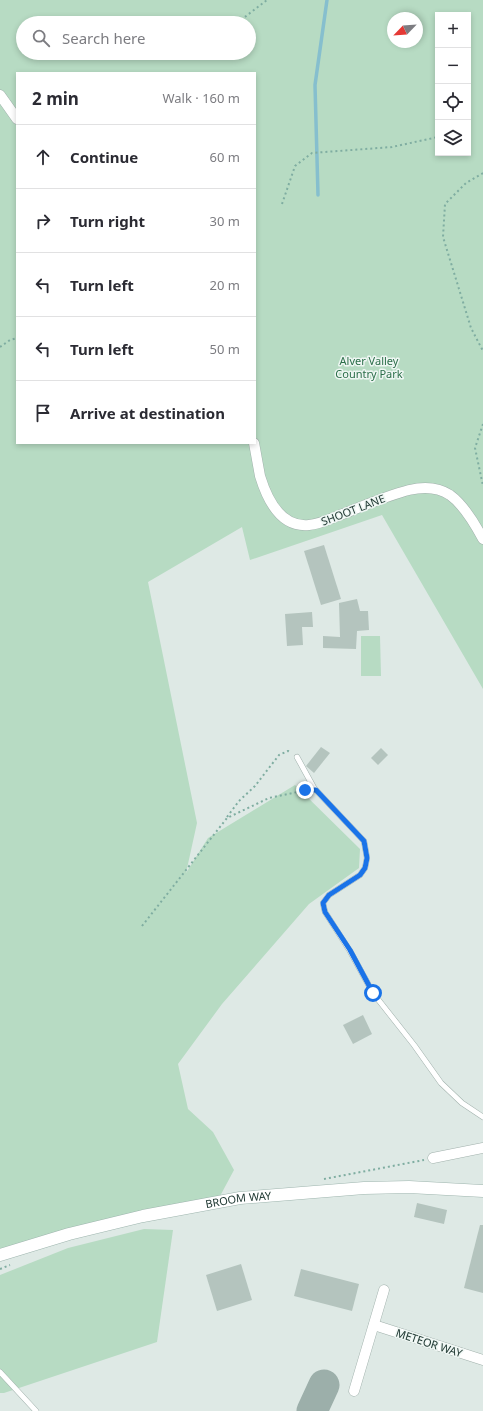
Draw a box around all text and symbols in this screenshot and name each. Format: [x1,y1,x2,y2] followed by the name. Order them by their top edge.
[387,12,423,48] north arrow
[435,12,471,156] map controls
[435,12,471,48] button: +
[16,16,256,60] search box
[30,27,52,49] icon: search
[62,28,145,48] text: Search here
[435,48,471,84] button: −
[435,84,471,120] button: locate
[32,87,79,110] text: 2 min
[162,89,240,107] text: Walk · 160 m
[435,120,471,156] button: layers
[32,146,54,168] icon: ahead
[70,147,138,167] text: Continue
[210,148,240,166] text: 60 m
[32,210,54,232] icon: right
[70,211,145,231] text: Turn right
[210,212,240,230] text: 30 m
[32,274,54,296] icon: left
[70,275,134,295] text: Turn left
[210,276,240,294] text: 20 m
[32,338,54,360] icon: left
[70,339,134,359] text: Turn left
[210,340,240,358] text: 50 m
[335,353,403,381] park label: Alver Valley Country Park
[32,402,54,424] icon: arrive
[70,403,225,423] text: Arrive at destination
[319,490,387,529] street label: SHOOT LANE
[296,781,314,799] route end
[364,984,382,1002] route start
[204,1187,273,1211] street label: BROOM WAY
[394,1325,465,1361] street label: METEOR WAY

